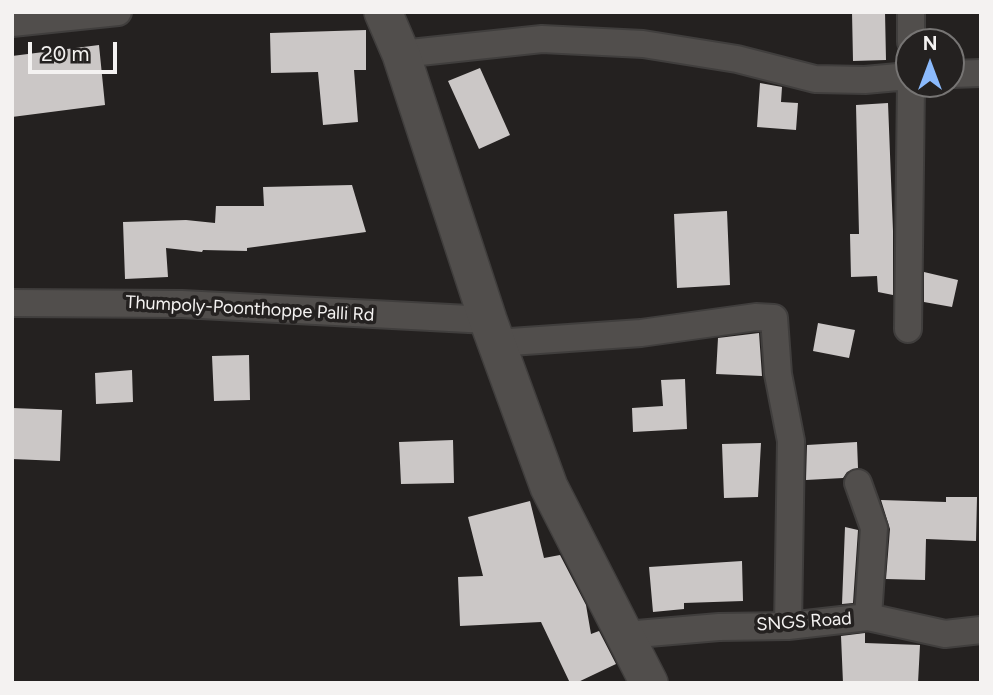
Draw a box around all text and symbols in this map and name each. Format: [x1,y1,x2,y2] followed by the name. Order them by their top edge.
[32,28,121,72] scale bar
[895,28,965,98] north arrow
[923,32,937,55] text: N
[41,41,89,66] text: 20 m
[125,292,375,326] street label: Thumpoly-Poonthoppe Palli Rd
[756,608,852,636] street label: SNGS Road

